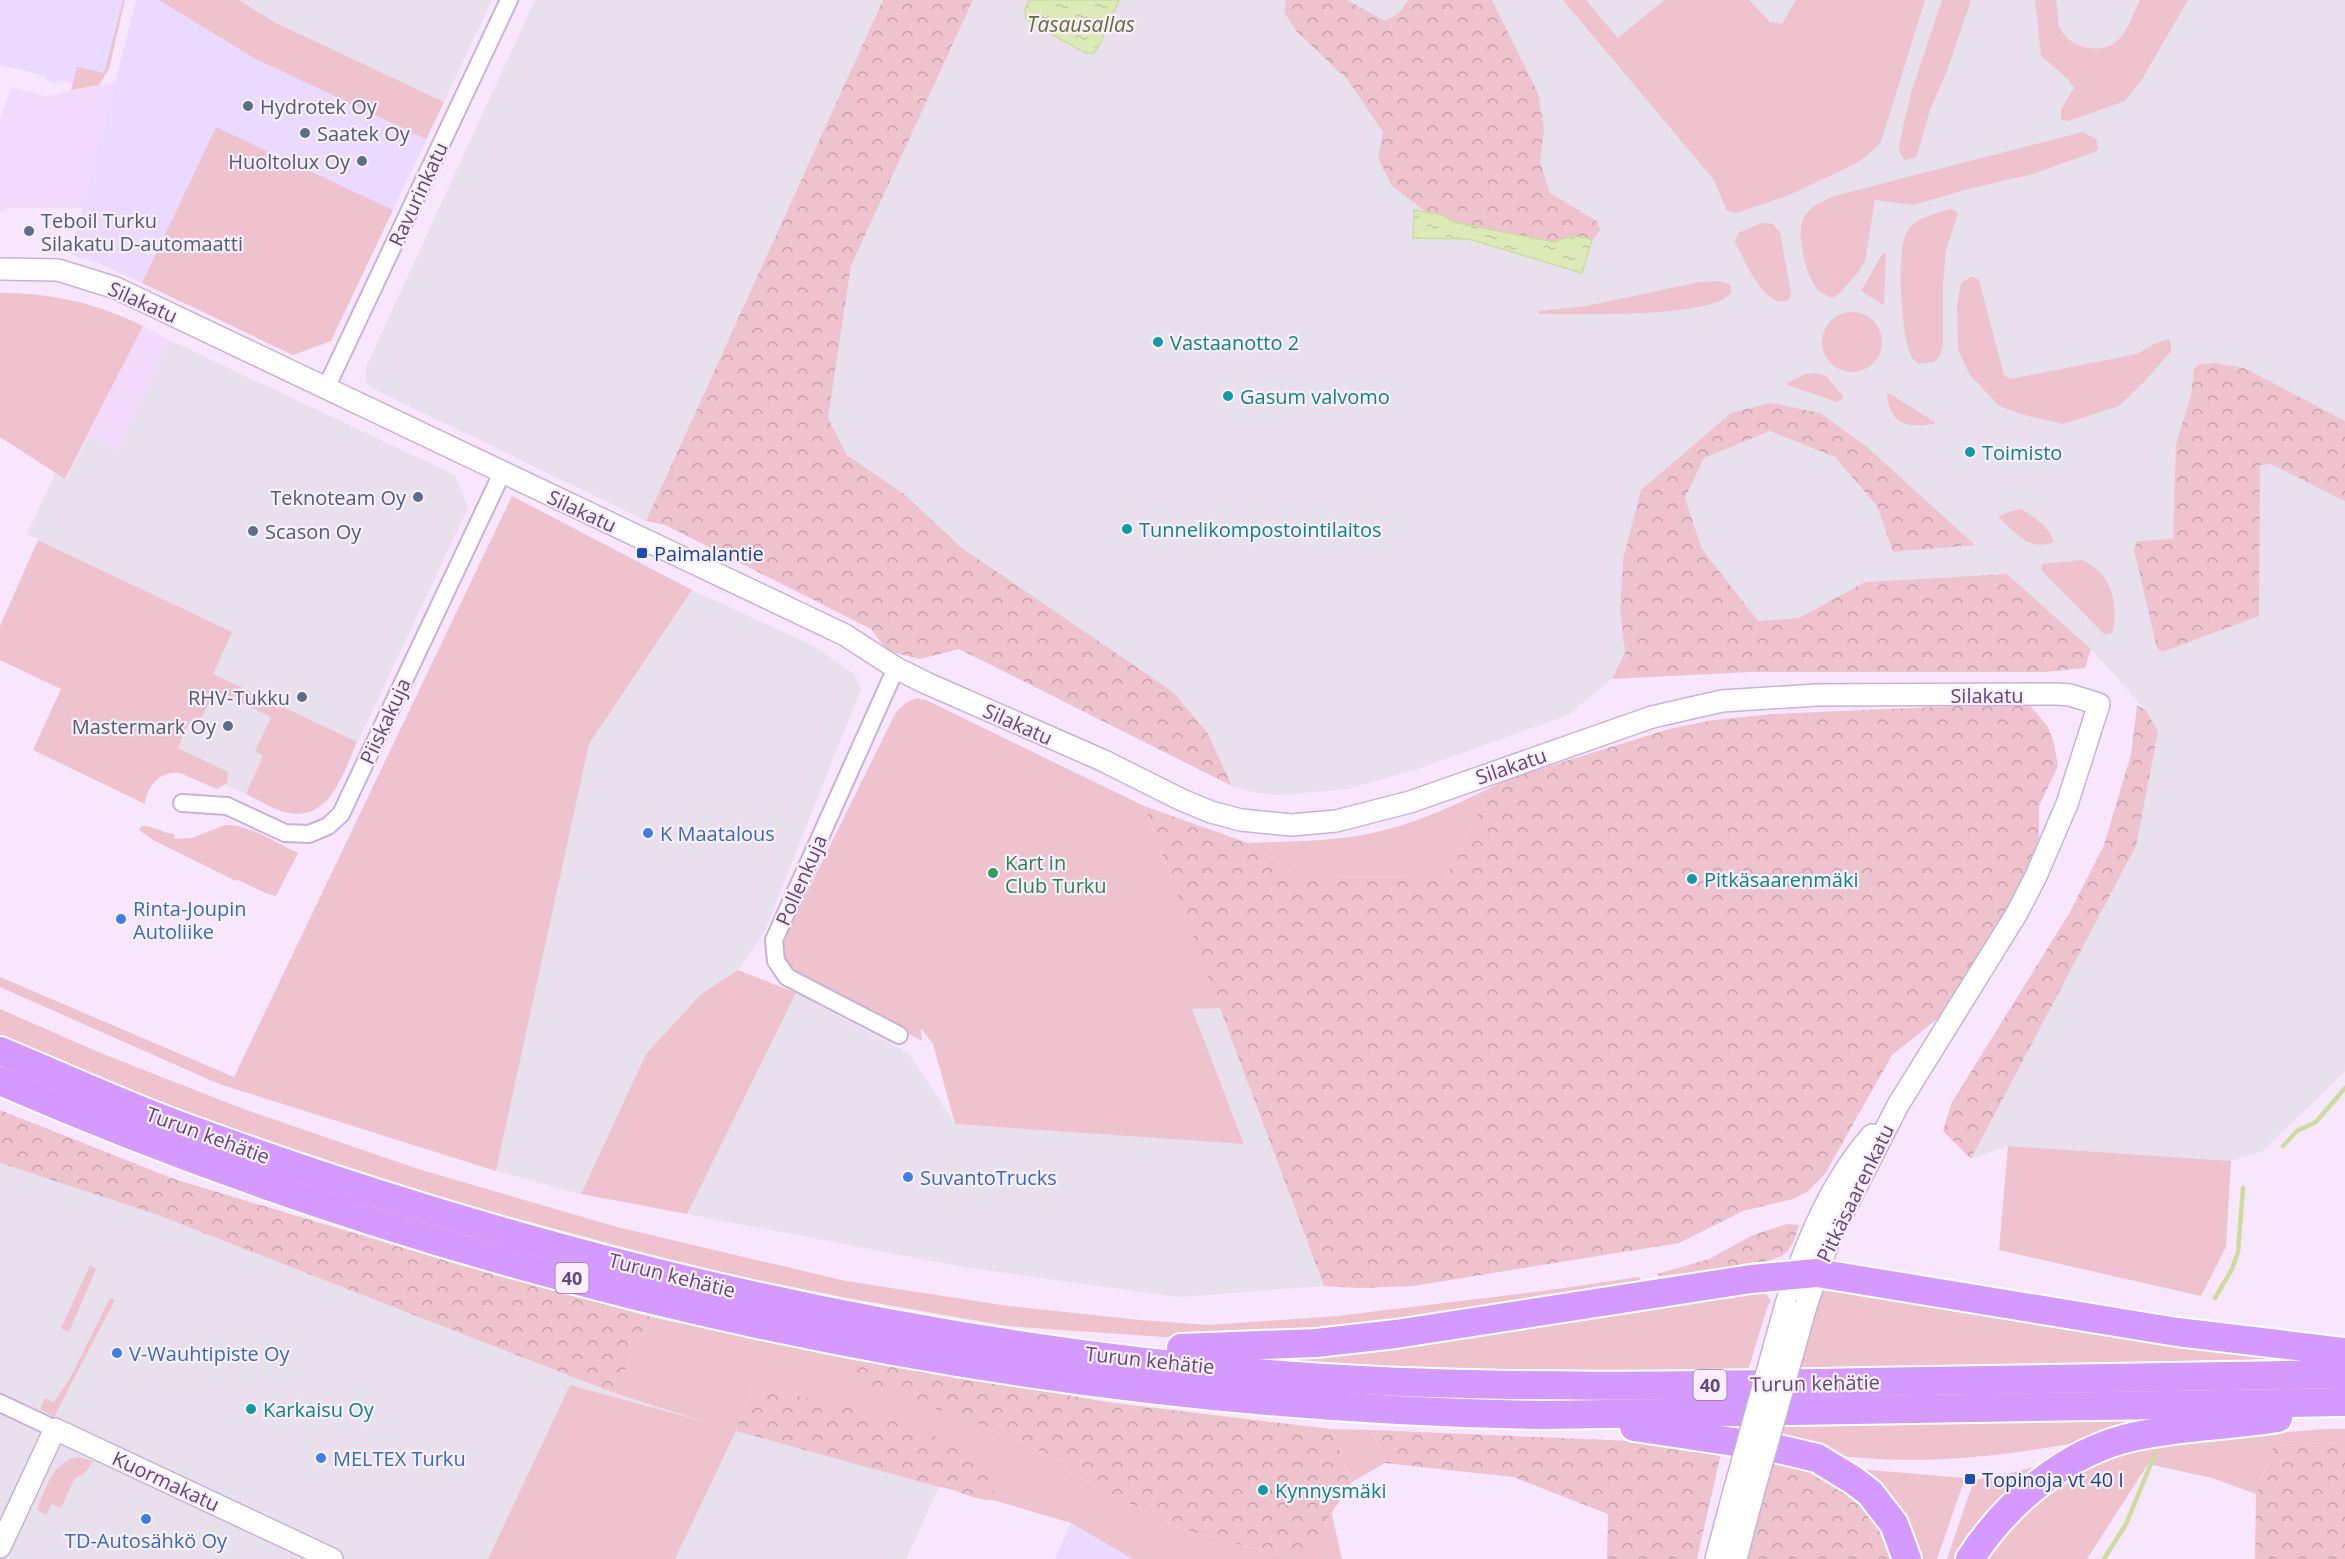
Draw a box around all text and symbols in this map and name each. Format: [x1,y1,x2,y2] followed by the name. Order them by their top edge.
[1027,10,1135,38] water label: Tasausallas
[260,93,378,120] place label: Hydrotek Oy
[241,99,255,113] marker: Hydrotek Oy
[317,120,411,147] place label: Saatek Oy
[298,126,312,140] marker: Saatek Oy
[382,137,454,251] street label: Ravurinkatu
[228,148,351,175] place label: Huoltolux Oy
[355,154,369,168] marker: Huoltolux Oy
[41,207,243,257] place label: Teboil Turku Silakatu D-automaatti
[22,224,36,238] marker: Teboil Turku Silakatu D-automaatti
[104,275,182,329] street label: Silakatu
[1170,329,1299,356] place label: Vastaanotto 2
[1151,335,1165,349] marker: Vastaanotto 2
[1240,383,1390,410] place label: Gasum valvomo
[1221,389,1235,403] marker: Gasum valvomo
[1982,439,2062,466] place label: Toimisto
[1963,445,1977,459] marker: Toimisto
[543,483,621,539] street label: Silakatu
[270,484,407,511] place label: Teknoteam Oy
[411,490,425,504] marker: Teknoteam Oy
[1139,516,1382,543] place label: Tunnelikompostointilaitos
[265,518,362,545] place label: Scason Oy
[1120,522,1134,536] marker: Tunnelikompostointilaitos
[246,524,260,538] marker: Scason Oy
[654,540,764,567] place label: Paimalantie
[635,546,649,560] marker: Paimalantie
[353,674,417,768] street label: Piiskakuja
[1950,682,2024,709] street label: Silakatu
[188,684,290,711] place label: RHV-Tukku
[295,690,309,704] marker: RHV-Tukku
[979,697,1057,751] street label: Silakatu
[72,713,217,740] place label: Mastermark Oy
[221,719,235,733] marker: Mastermark Oy
[1472,741,1550,791] street label: Silakatu
[660,820,775,847] place label: K Maatalous
[641,826,655,840] marker: K Maatalous
[769,830,833,930] street label: Pollenkuja
[1005,849,1107,899] place label: Kart in Club Turku
[986,866,1000,880] marker: Kart in Club Turku
[1704,866,1858,893] place label: Pitkäsaarenmäki
[1685,872,1699,886] marker: Pitkäsaarenmäki
[133,895,247,945] place label: Rinta-Joupin Autoliike
[114,912,128,926] marker: Rinta-Joupin Autoliike
[142,1100,274,1170] street label: Turun kehätie
[1810,1120,1900,1266] street label: Pitkäsaarenkatu
[920,1164,1057,1191] place label: SuvantoTrucks
[901,1170,915,1184] marker: SuvantoTrucks
[606,1246,738,1304] street label: Turun kehätie
[556,1263,588,1293] road number: 40
[129,1340,291,1367] place label: V-Wauhtipiste Oy
[1084,1340,1216,1380] street label: Turun kehätie
[110,1346,124,1360] marker: V-Wauhtipiste Oy
[1750,1368,1880,1398] street label: Turun kehätie
[1694,1370,1726,1400] road number: 40
[263,1396,375,1423] place label: Karkaisu Oy
[244,1402,258,1416] marker: Karkaisu Oy
[108,1444,224,1518] street label: Kuormakatu
[333,1445,466,1472] place label: MELTEX Turku
[314,1451,328,1465] marker: MELTEX Turku
[1982,1466,2124,1493] place label: Topinoja vt 40 I
[1963,1472,1977,1486] marker: Topinoja vt 40 I
[1275,1477,1387,1504] place label: Kynnysmäki
[1256,1483,1270,1497] marker: Kynnysmäki
[139,1512,153,1526] marker: TD-Autosähkö Oy
[65,1527,228,1554] place label: TD-Autosähkö Oy

